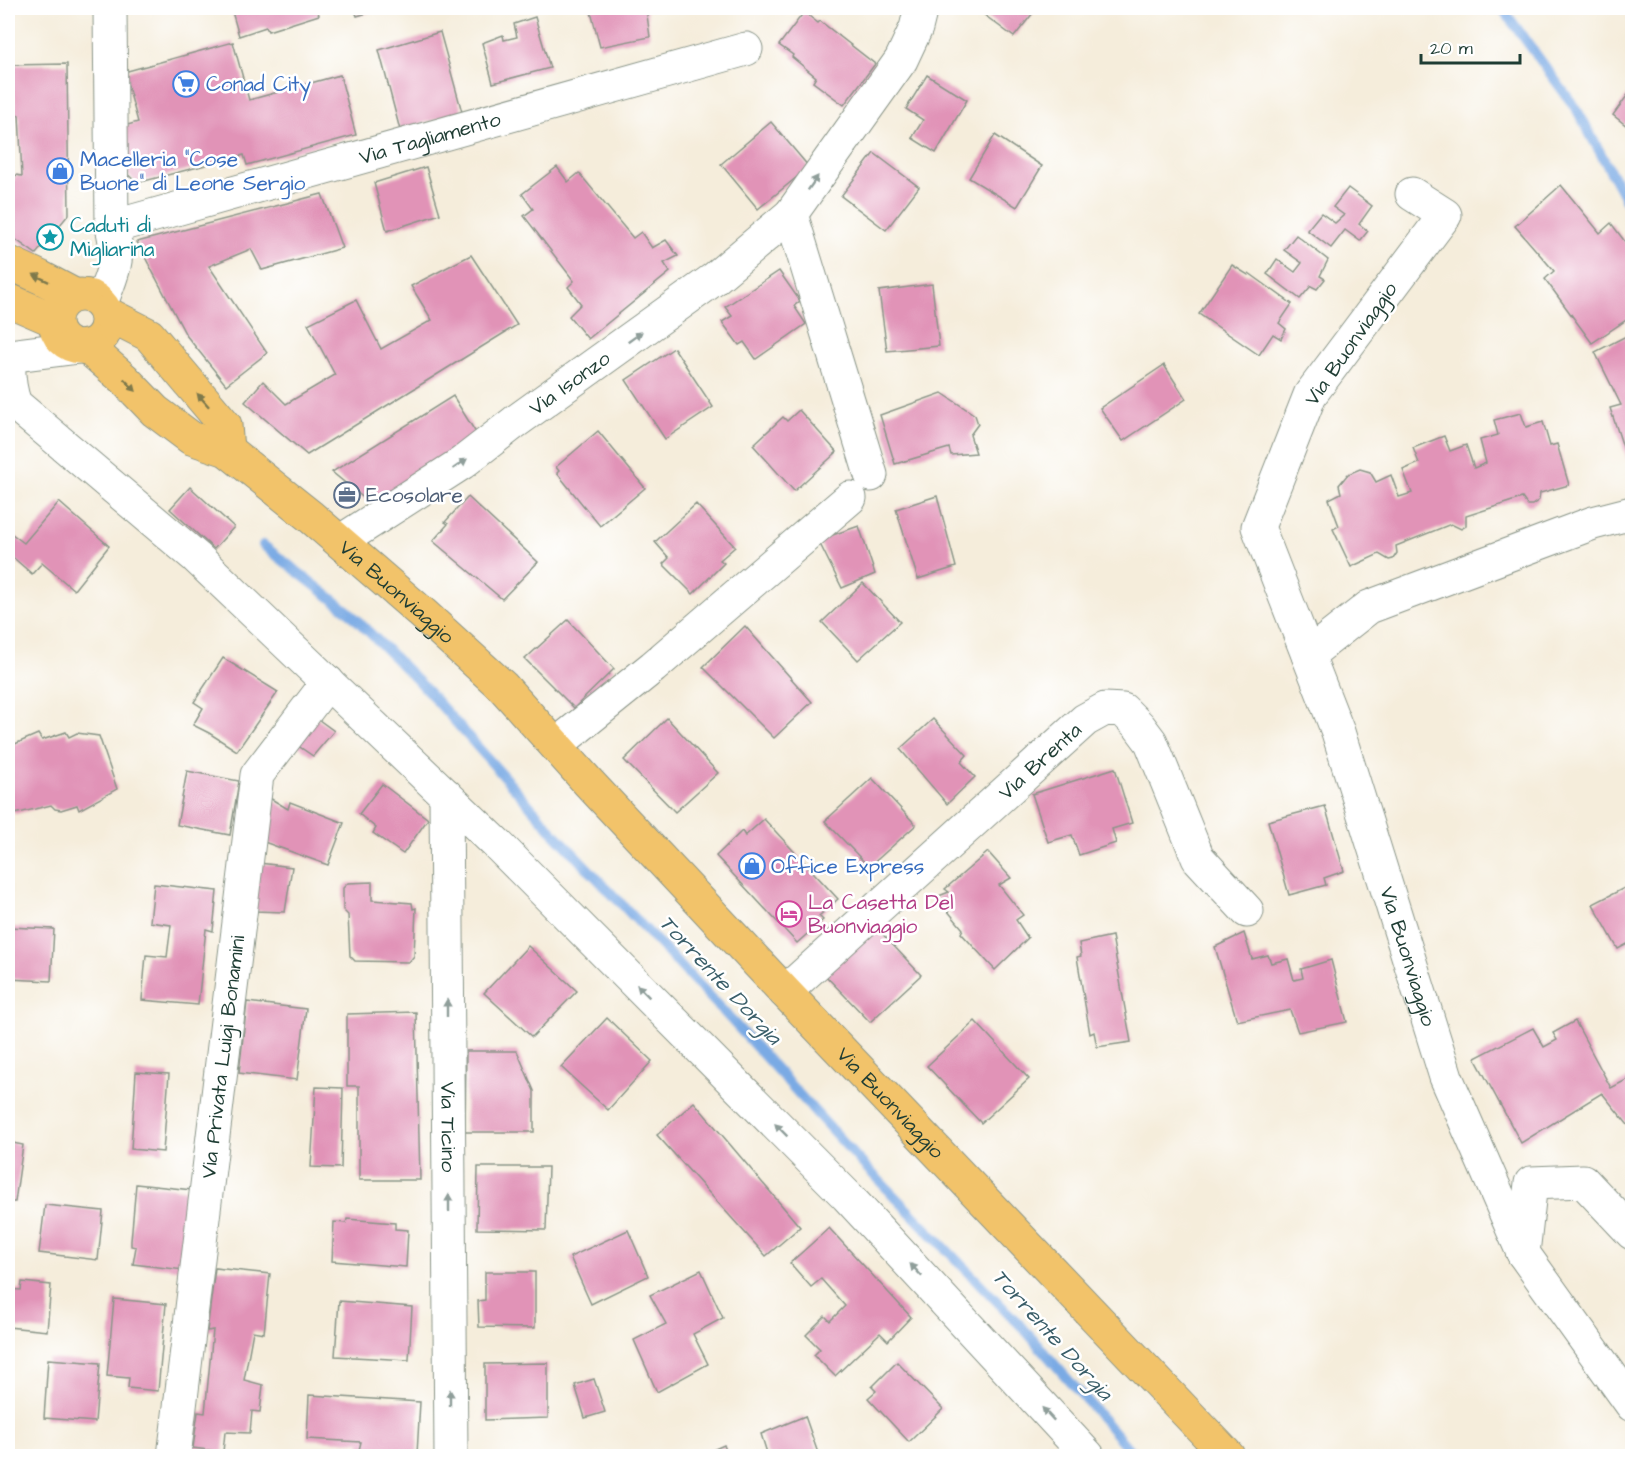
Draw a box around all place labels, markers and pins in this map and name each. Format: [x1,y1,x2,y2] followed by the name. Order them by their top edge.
[171,69,201,99] supermarket icon: Conad City
[206,70,312,101] place label: Conad City
[80,145,305,200] place label: Macelleria "Cose Buone" di Leone Sergio
[45,156,75,186] shop icon: Macelleria "Cose Buone" di Leone Sergio
[70,211,155,266] place label: Caduti di Migliarina
[35,222,65,252] place icon: Caduti di Migliarina
[332,480,362,510] office icon: Ecosolare
[366,481,463,510] place label: Ecosolare
[737,851,767,881] shop icon: Office Express
[771,852,924,882] place label: Office Express
[808,888,953,943] place label: La Casetta Del Buonviaggio
[774,899,804,929] hotel icon: La Casetta Del Buonviaggio

